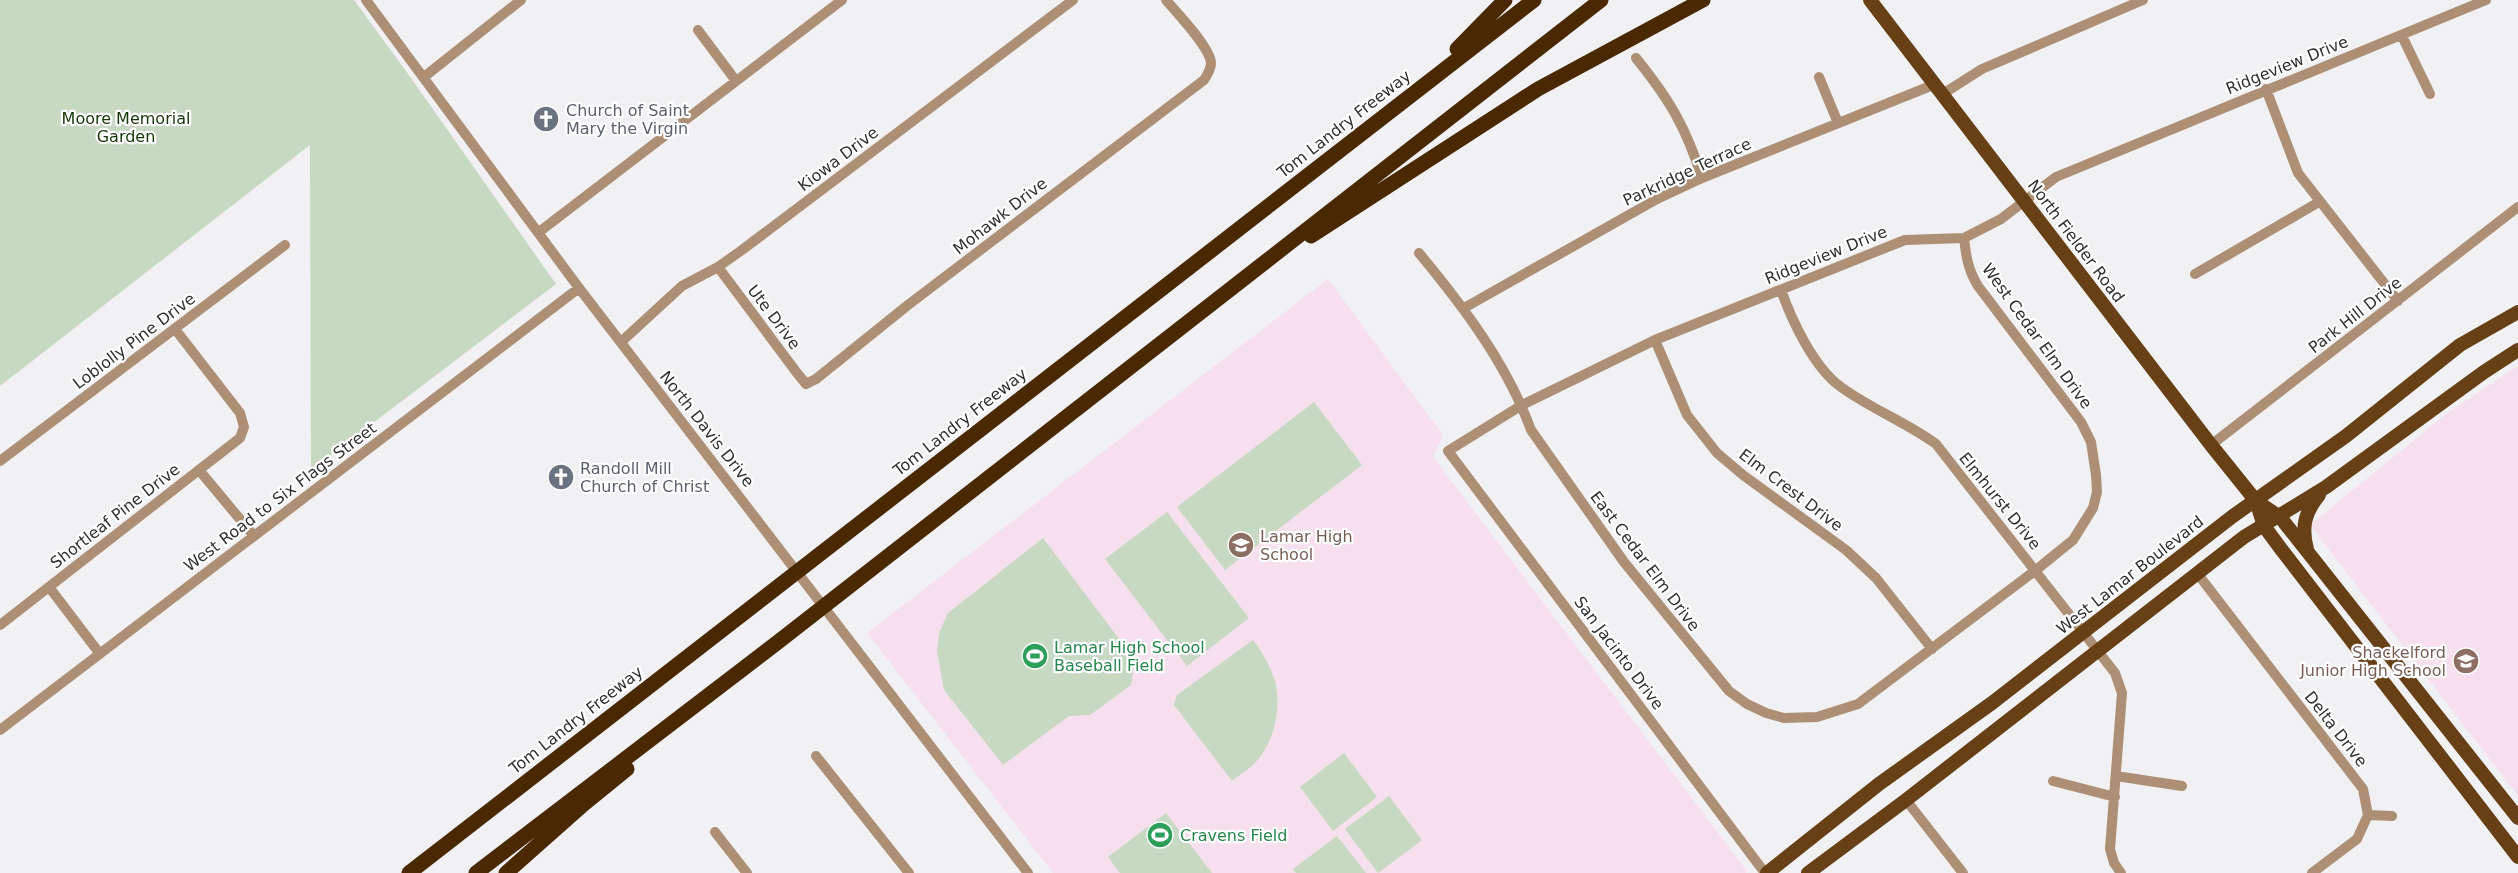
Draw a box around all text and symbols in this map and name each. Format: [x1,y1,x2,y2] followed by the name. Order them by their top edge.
[2223,32,2351,98] street label: Ridgeview Drive
[1273,66,1414,183] street label: Tom Landry Freeway
[566,101,689,138] place label: Church of Saint Mary the Virgin
[531,104,561,134] church icon: Church of Saint Mary the Virgin
[62,109,190,146] park label: Moore Memorial Garden
[794,123,882,195] street label: Kiowa Drive
[1620,134,1754,210] street label: Parkridge Terrace
[949,174,1051,258] street label: Mohawk Drive
[2024,176,2128,306] street label: North Fielder Road
[1762,222,1890,288] street label: Ridgeview Drive
[1978,260,2096,412] street label: West Cedar Elm Drive
[2305,273,2405,357] street label: Park Hill Drive
[744,281,804,353] street label: Ute Drive
[69,289,199,393] street label: Loblolly Pine Drive
[889,364,1030,481] street label: Tom Landry Freeway
[656,367,758,491] street label: North Davis Drive
[180,419,380,575] street label: West Road to Six Flags Street
[1735,445,1847,535] street label: Elm Crest Drive
[1955,449,2045,553] street label: Elmhurst Drive
[580,459,709,496] place label: Randoll Mill Church of Christ
[46,460,184,572] street label: Shortleaf Pine Drive
[546,462,576,492] church icon: Randoll Mill Church of Christ
[1586,487,1704,635] street label: East Cedar Elm Drive
[2053,512,2207,638] street label: West Lamar Boulevard
[1260,527,1353,564] place label: Lamar High School
[1226,530,1256,560] school or university icon: Lamar High School
[1570,593,1668,713] street label: San Jacinto Drive
[1054,638,1205,675] place label: Lamar High School Baseball Field
[1020,641,1050,671] sports icon: Lamar High School Baseball Field
[2299,643,2446,680] place label: Shackelford Junior High School
[2451,646,2481,676] school or university icon: Shackelford Junior High School
[505,662,646,779] street label: Tom Landry Freeway
[2301,688,2371,770] street label: Delta Drive
[1145,820,1175,850] sports icon: Cravens Field
[1180,826,1287,845] place label: Cravens Field

